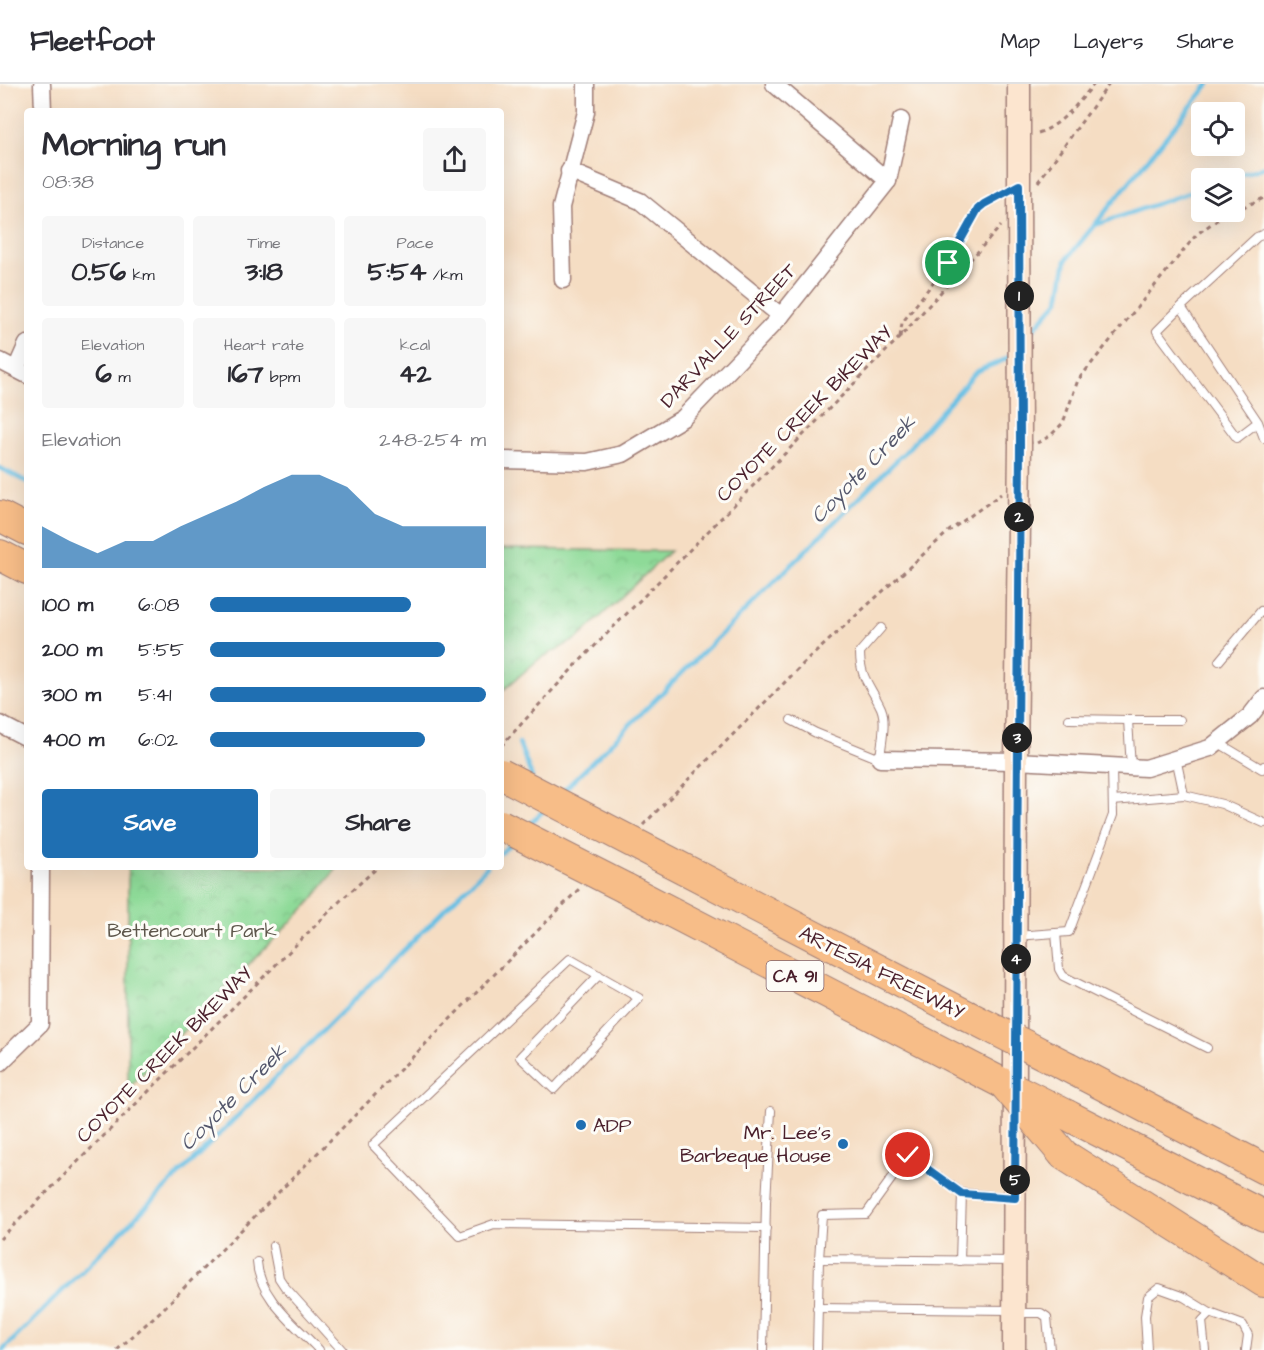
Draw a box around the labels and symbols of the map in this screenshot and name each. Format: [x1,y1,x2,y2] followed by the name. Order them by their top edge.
[922,237,973,288] pin
[654,257,804,414] street label: DARVALLE STREET
[1004,281,1034,311] pin: 1
[710,319,900,508] street label: COYOTE CREEK BIKEWAY
[804,408,924,531] water label: Coyote Creek
[1004,502,1034,532] pin: 2
[1002,723,1032,753] pin: 3
[107,917,277,945] park label: Bettencourt Park
[794,919,969,1027] street label: ARTESIA FREEWAY
[1001,944,1031,974] pin: 4
[70,960,260,1149] street label: COYOTE CREEK BIKEWAY
[766,961,824,991] road number: CA 91
[173,1037,295,1158] water label: Coyote Creek
[593,1112,632,1140] place label: ADP
[574,1118,588,1132] marker: ADP
[680,1119,831,1170] place label: Mr. Lee's Barbeque House
[882,1129,933,1180] pin
[836,1137,850,1151] marker: Mr. Lee's Barbeque House
[1000,1165,1030,1195] pin: 5

